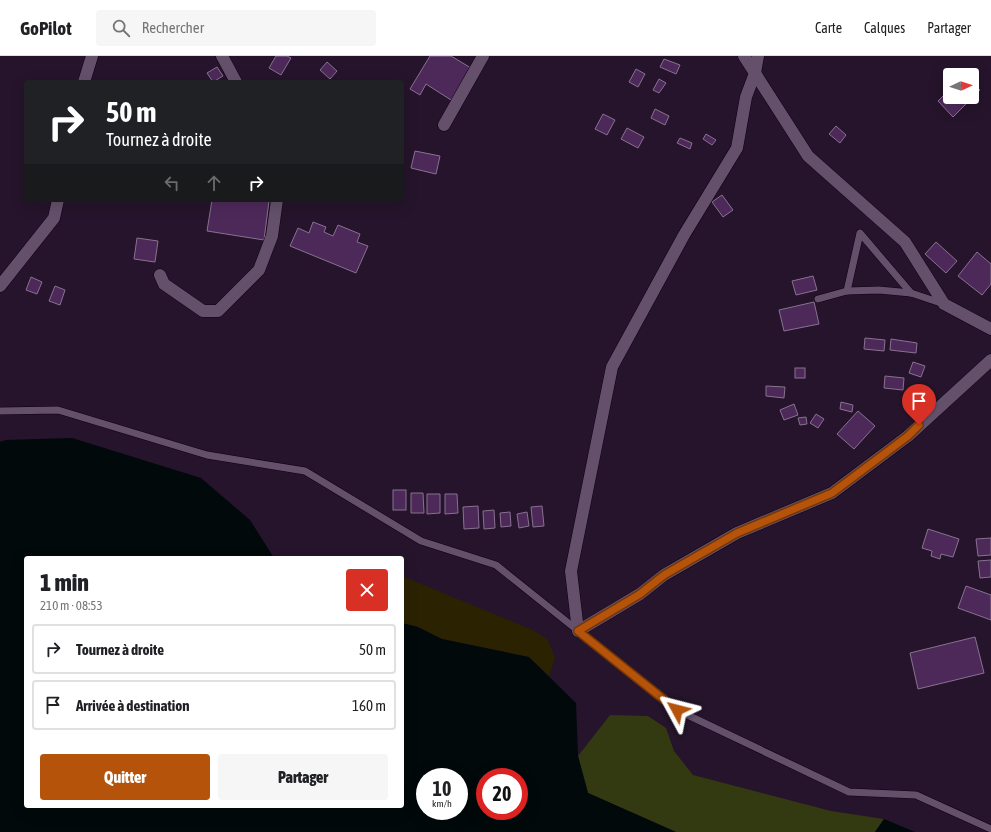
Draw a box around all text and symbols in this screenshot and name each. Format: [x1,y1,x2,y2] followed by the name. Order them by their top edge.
[96,10,376,46] search box
[20,17,72,39] text: GoPilot
[110,17,132,39] icon: search
[142,19,204,36] text: Rechercher
[815,20,842,36] text: Carte
[864,20,905,36] text: Calques
[927,20,971,36] text: Partager
[943,68,979,104] north arrow
[943,68,979,104] map controls
[40,96,92,148] icon: right
[106,96,156,128] text: 50 m
[106,129,212,150] text: Tournez à droite
[161,172,183,194] icon: left
[203,172,225,194] icon: ahead
[245,172,267,194] icon: right
[902,384,936,425] pin
[908,390,930,412] icon: arrive
[40,569,89,596] text: 1 min
[346,569,388,611] button: close
[40,598,103,613] text: 210 m · 08:53
[42,638,64,660] icon: right
[76,641,164,658] text: Tournez à droite
[359,641,386,658] text: 50 m
[656,689,698,731] position arrow
[42,694,64,716] icon: arrive
[76,697,190,714] text: Arrivée à destination
[352,697,386,714] text: 160 m
[40,754,210,800] button: Quitter
[218,754,388,800] button: Partager
[476,768,528,820] speed limit sign: 20
[433,777,451,800] text: 10
[432,798,452,809] text: km/h

